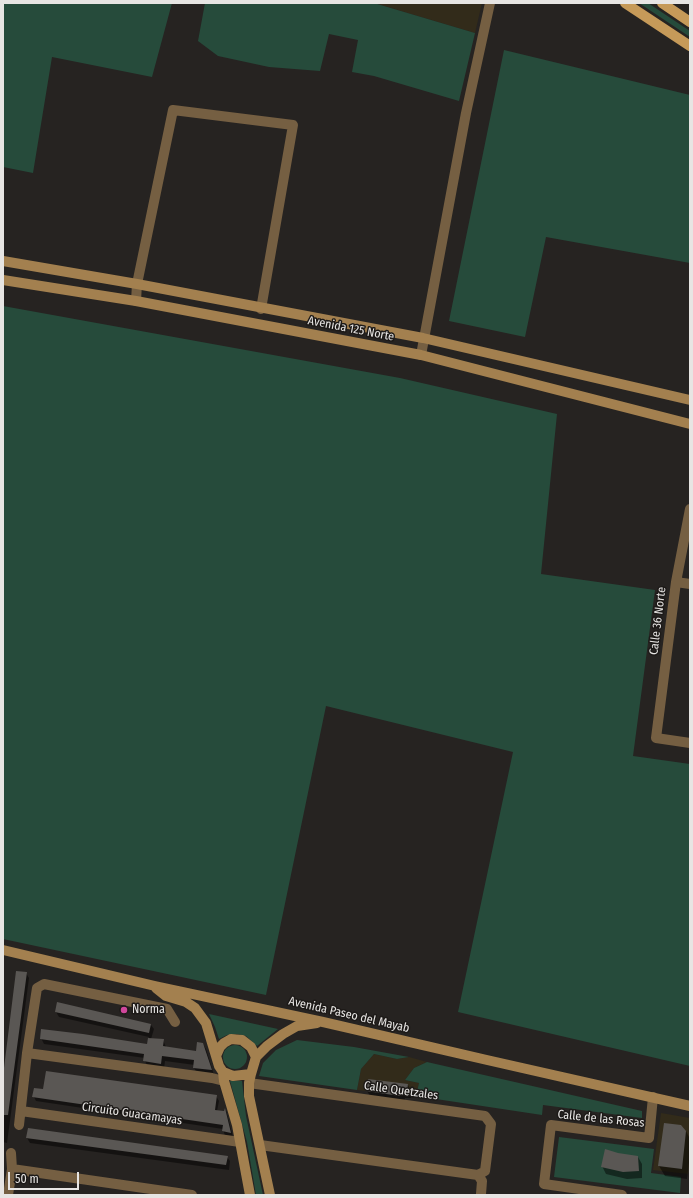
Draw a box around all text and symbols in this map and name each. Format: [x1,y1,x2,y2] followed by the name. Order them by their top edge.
[307,314,395,344] street label: Avenida 125 Norte
[647,586,669,656] street label: Calle 36 Norte
[287,994,411,1036] street label: Avenida Paseo del Mayab
[132,1003,165,1017] place label: Norma
[119,1005,129,1015] marker: Norma
[363,1079,439,1103] street label: Calle Quetzales
[81,1100,183,1128] street label: Circuito Guacamayas
[557,1107,645,1131] street label: Calle de las Rosas
[10,1164,81,1190] scale bar
[15,1172,39,1186] text: 50 m

